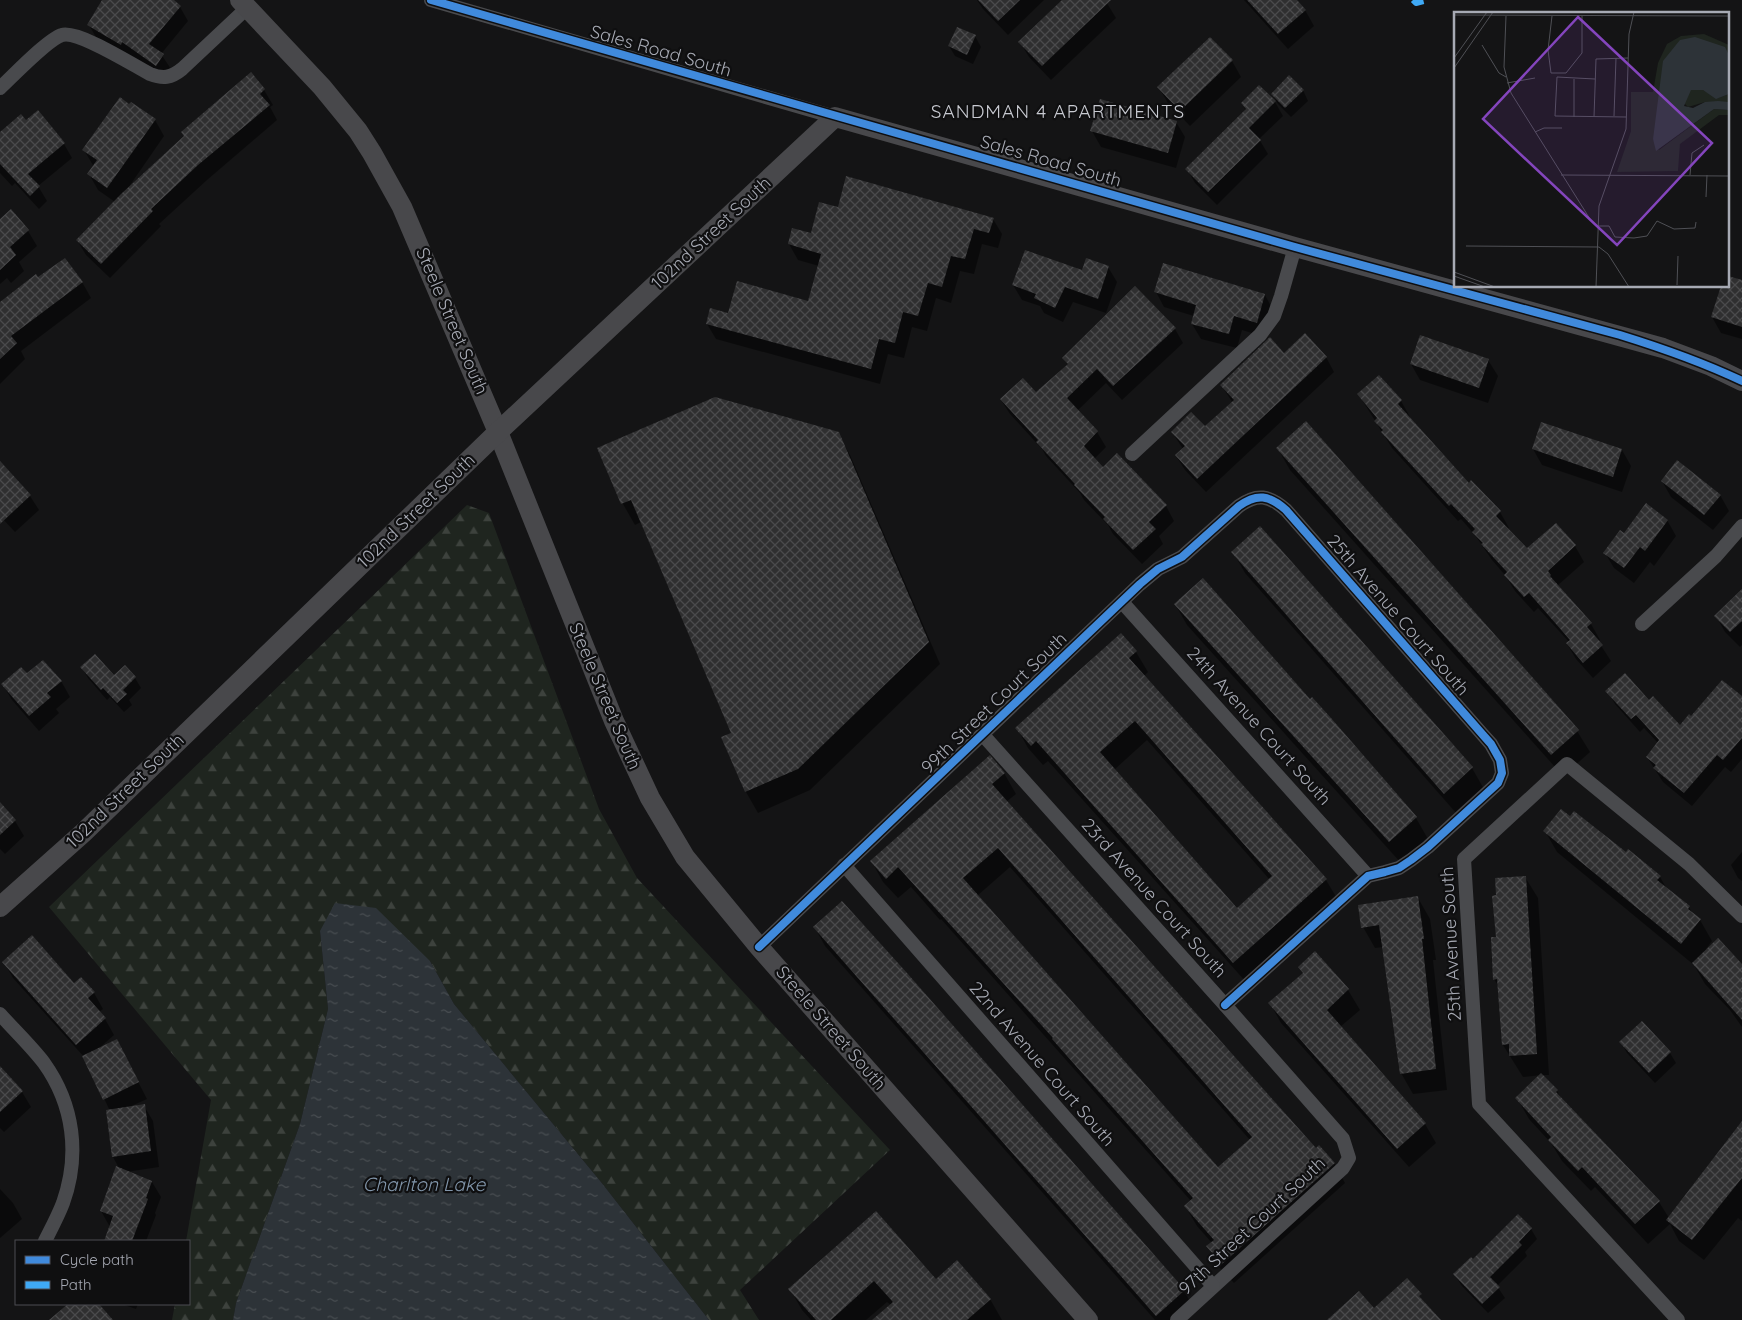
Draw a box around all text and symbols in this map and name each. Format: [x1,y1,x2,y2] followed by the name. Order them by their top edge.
[1454,12,1730,288] inset map
[588,19,734,82] street label: Sales Road South
[931,99,1185,123] district label: SANDMAN 4 APARTMENTS
[978,129,1124,192] street label: Sales Road South
[646,171,775,294] street label: 102nd Street South
[411,244,494,398] street label: Steele Street South
[352,448,479,573] street label: 102nd Street South
[1322,529,1475,700] street label: 25th Avenue Court South
[564,619,647,773] street label: Steele Street South
[916,627,1071,778] street label: 99th Street Court South
[1182,642,1337,810] street label: 24th Avenue Court South
[61,728,188,853] street label: 102nd Street South
[1077,813,1232,982] street label: 23rd Avenue Court South
[1435,866,1466,1022] street label: 25th Avenue South
[771,961,892,1095] street label: Steele Street South
[964,976,1120,1151] street label: 22nd Avenue Court South
[1173,1152,1330,1300] street label: 97th Street Court South
[363,1172,486,1196] water label: Charlton Lake
[15,1240,190,1305] legend
[60,1250,134,1269] text: Cycle path
[60,1275,92,1294] text: Path

